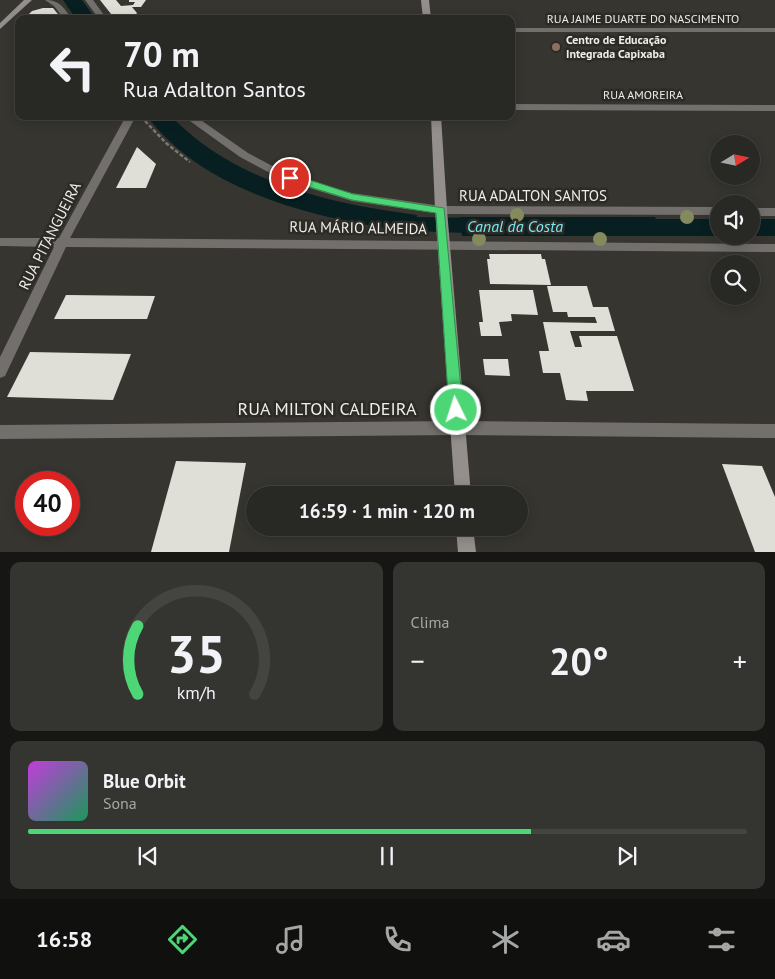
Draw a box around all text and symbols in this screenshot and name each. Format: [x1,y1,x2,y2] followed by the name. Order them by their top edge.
[547,11,739,26] street label: RUA JAIME DUARTE DO NASCIMENTO
[123,31,200,77] text: 70 m
[566,32,667,61] place label: Centro de Educação Integrada Capixaba
[40,35,105,100] icon: left
[550,41,562,53] marker: Centro de Educação Integrada Capixaba
[123,75,306,103] text: Rua Adalton Santos
[603,87,683,102] street label: RUA AMOREIRA
[710,135,760,185] north arrow
[710,135,760,305] map controls
[269,157,311,199] pin
[276,164,304,192] icon: arrive
[14,178,85,293] street label: RUA PITANGUEIRA
[459,186,607,205] street label: RUA ADALTON SANTOS
[710,195,760,245] button: sound
[467,216,563,236] water label: Canal da Costa
[289,217,427,238] street label: RUA MÁRIO ALMEIDA
[710,255,760,305] button: search
[429,383,481,435] position arrow
[237,397,417,420] street label: RUA MILTON CALDEIRA
[15,471,80,536] speed limit sign: 40
[299,499,475,523] text: 16:59 · 1 min · 120 m
[411,612,450,632] text: Clima
[167,620,226,687] text: 35
[549,636,609,685] text: 20°
[411,642,425,679] text: −
[733,642,747,679] text: +
[177,681,216,704] text: km/h
[103,769,186,793] text: Blue Orbit
[103,793,137,813] text: Sona
[134,842,162,870] icon: previous
[373,842,401,870] icon: pause
[613,842,641,870] icon: next
[165,922,200,957] icon: directions
[273,922,308,957] icon: music
[380,922,415,957] icon: phone
[488,922,523,957] icon: climate
[596,922,631,957] icon: car
[704,922,739,957] icon: filters
[36,925,92,953] text: 16:58

